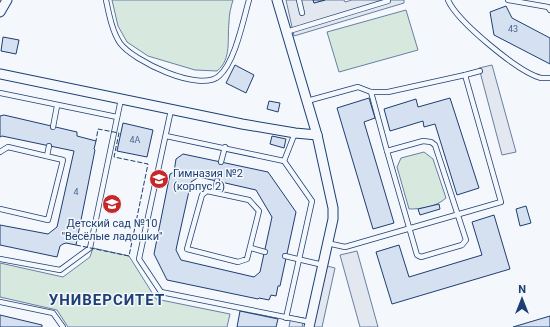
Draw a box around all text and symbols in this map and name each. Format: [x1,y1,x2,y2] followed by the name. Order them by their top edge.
[508,24,518,34] house number: 43
[130,135,141,145] house number: 4А
[173,167,243,193] place label: Гимназия №2 (корпус 2)
[148,168,170,190] school or university icon: Гимназия №2 (корпус 2)
[73,187,79,197] house number: 4
[101,193,123,215] school or university icon: Детский сад №10 "Весёлые ладошки"
[61,217,163,243] place label: Детский сад №10 "Весёлые ладошки"
[502,279,542,319] north arrow
[518,283,526,296] text: N
[49,291,165,309] district label: УНИВЕРСИТЕТ

